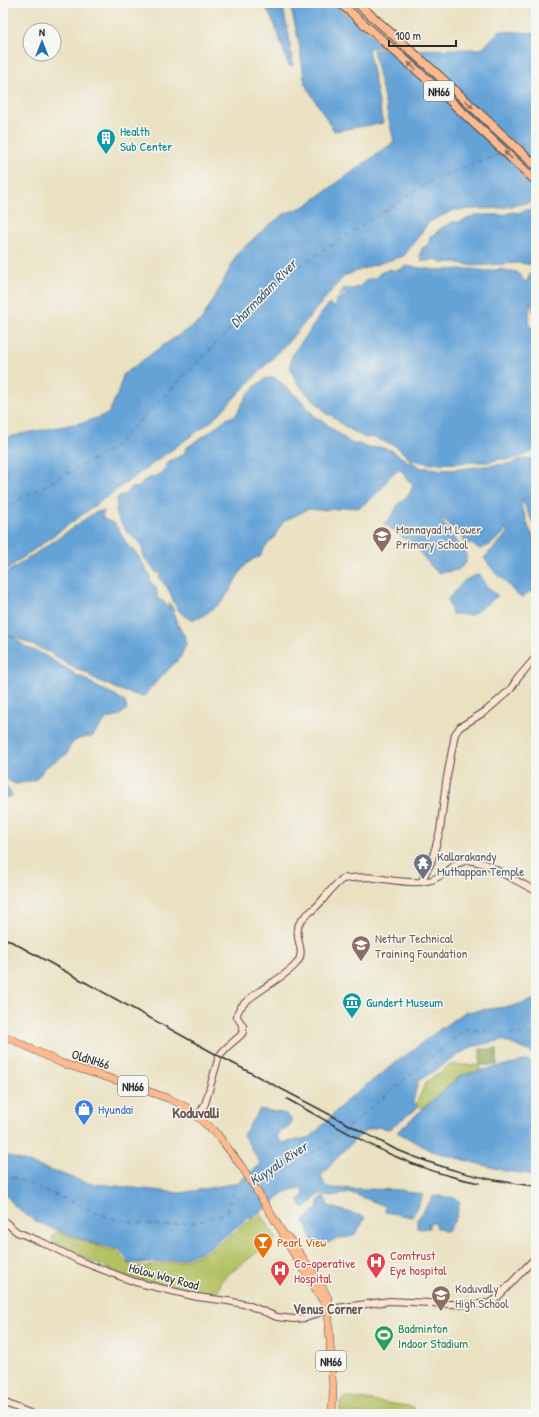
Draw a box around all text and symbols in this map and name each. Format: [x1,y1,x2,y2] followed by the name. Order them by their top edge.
[22,22,62,62] north arrow
[389,22,456,48] scale bar
[39,25,45,39] text: N
[395,27,421,44] text: 100 m
[407,62,418,71] one-way arrow
[424,81,454,101] road number: NH66
[464,99,474,109] one-way arrow
[120,122,172,155] place label: Health Sub Center
[95,127,117,155] building icon: Health Sub Center
[502,150,513,159] one-way arrow
[226,254,302,331] water label: Dharmadam River
[396,520,481,553] place label: Mannayad M Lower Primary School
[371,525,393,553] school or university icon: Mannayad M Lower Primary School
[437,847,524,880] place label: Kallarakandy Muthappan Temple
[412,852,434,880] temple icon: Kallarakandy Muthappan Temple
[375,929,468,962] place label: Nettur Technical Training Foundation
[350,934,372,962] school or university icon: Nettur Technical Training Foundation
[341,991,363,1019] museum icon: Gundert Museum
[366,993,443,1011] place label: Gundert Museum
[70,1045,112,1073] street label: OldNH66
[118,1076,148,1096] road number: NH66
[73,1098,95,1126] shop icon: Hyundai
[98,1100,134,1118] place label: Hyundai
[172,1102,220,1123] district label: Koduvalli
[245,1136,313,1190] water label: Kuyyali River
[252,1231,274,1259] bar icon: Pearl View
[277,1233,326,1251] place label: Pearl View
[390,1246,447,1279] place label: Comtrust Eye hospital
[365,1251,387,1279] hospital icon: Comtrust Eye hospital
[294,1254,355,1287] place label: Co-operative Hospital
[127,1258,201,1294] street label: Holow Way Road
[269,1259,291,1287] hospital icon: Co-operative Hospital
[455,1279,509,1312] place label: Koduvally High School
[430,1284,452,1312] school or university icon: Koduvally High School
[293,1299,364,1318] district label: Venus Corner
[398,1319,468,1352] place label: Badminton Indoor Stadium
[373,1324,395,1352] sports icon: Badminton Indoor Stadium
[316,1351,346,1371] road number: NH66

